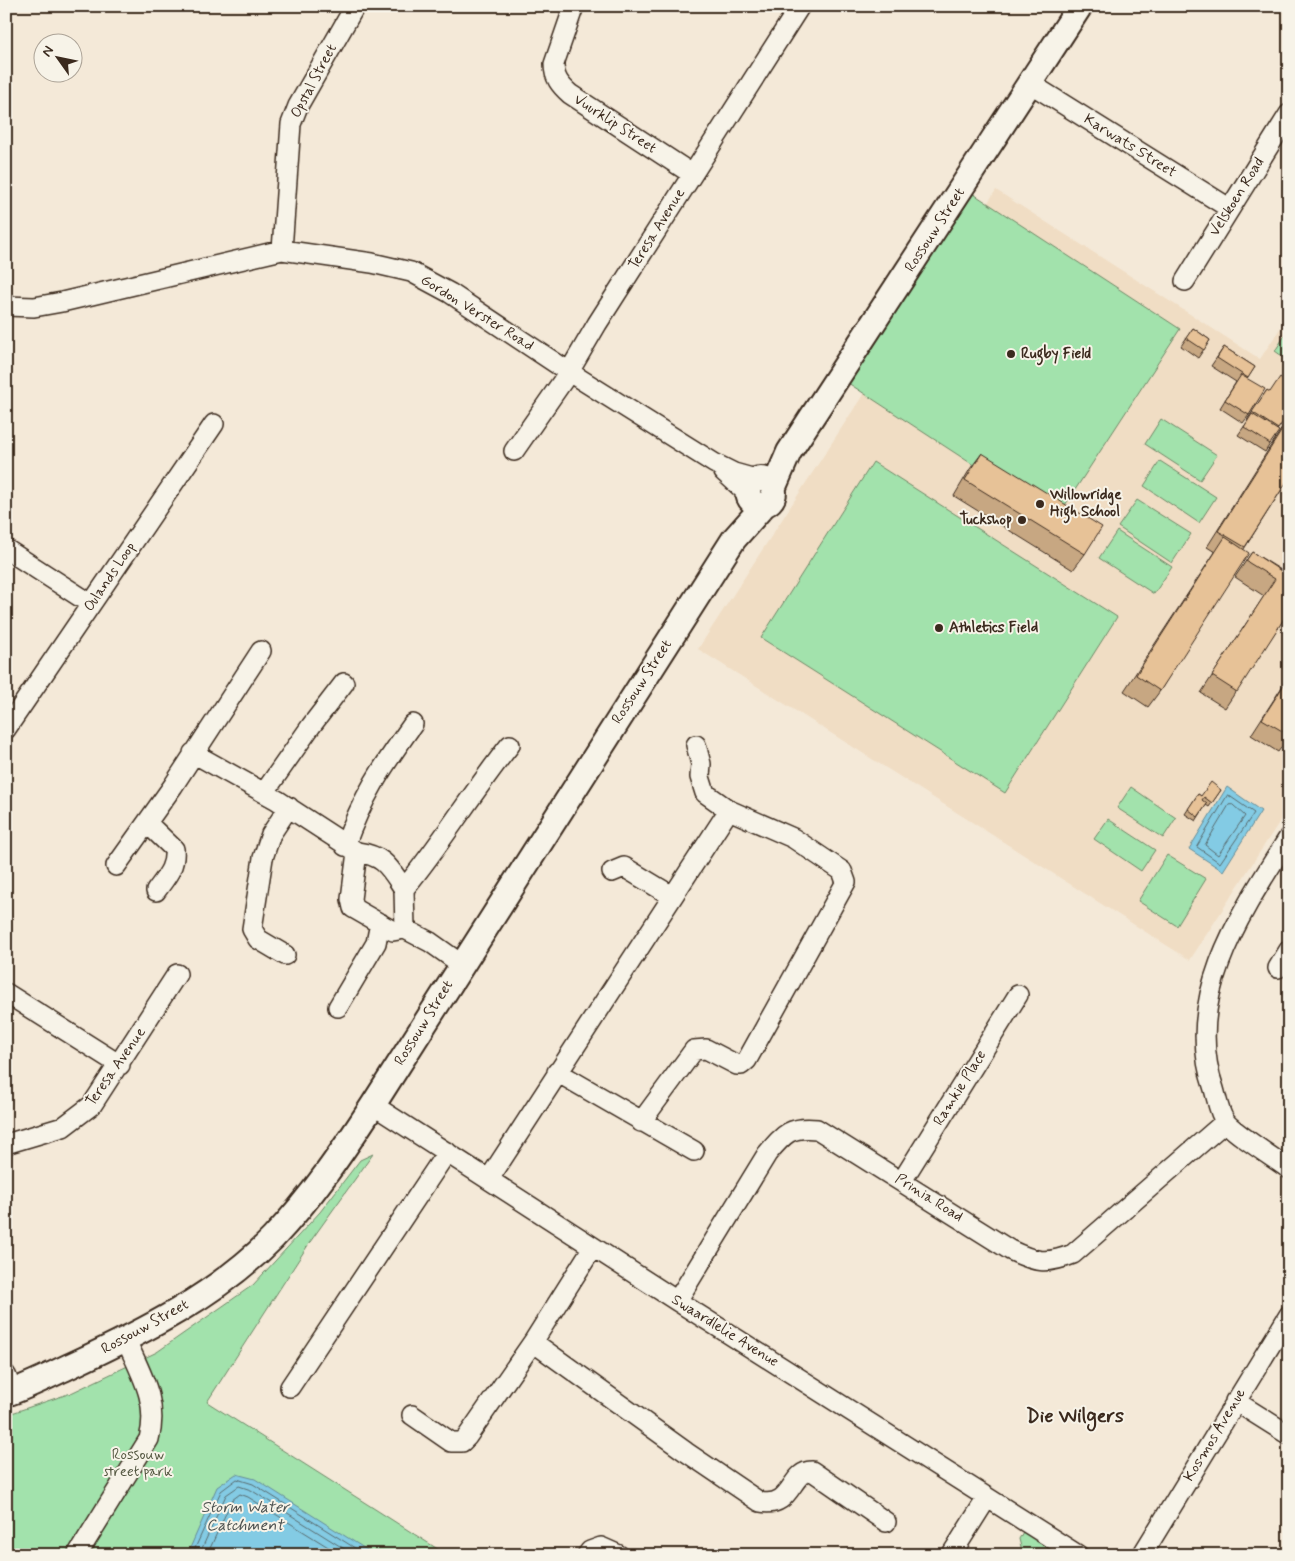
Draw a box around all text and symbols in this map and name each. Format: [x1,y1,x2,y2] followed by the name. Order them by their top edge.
[32,32,82,82] north arrow
[286,40,342,122] street label: Opstal Street
[38,43,58,60] text: N
[570,90,661,158] street label: Vuurklip Street
[1080,109,1180,183] street label: Karwats Street
[1205,154,1269,240] street label: Velskoen Road
[900,184,970,276] street label: Rossouw Street
[624,185,690,273] street label: Teresa Avenue
[416,270,538,356] street label: Gordon Verster Road
[1021,344,1091,366] place label: Rugby Field
[1005,348,1017,360] marker: Rugby Field
[1049,485,1122,524] place label: Willowridge High School
[1034,498,1046,510] marker: Willowridge High School
[959,510,1012,530] place label: Tuckshop
[1016,514,1028,526] marker: Tuckshop
[79,538,141,616] street label: Oulands Loop
[949,618,1039,638] place label: Athletics Field
[933,622,945,634] marker: Athletics Field
[607,636,677,728] street label: Rossouw Street
[390,976,458,1069] street label: Rossouw Street
[81,1023,151,1111] street label: Teresa Avenue
[929,1046,991,1130] street label: Ramkie Place
[891,1169,967,1227] street label: Prinia Road
[668,1290,783,1372] street label: Swaardlelie Avenue
[98,1295,193,1359] street label: Rossouw Street
[1179,1385,1251,1485] street label: Kosmos Avenue
[1026,1403,1124,1432] district label: Die Wilgers
[103,1445,173,1482] park label: Rossouw street park
[201,1497,291,1536] water label: Storm Water Catchment

